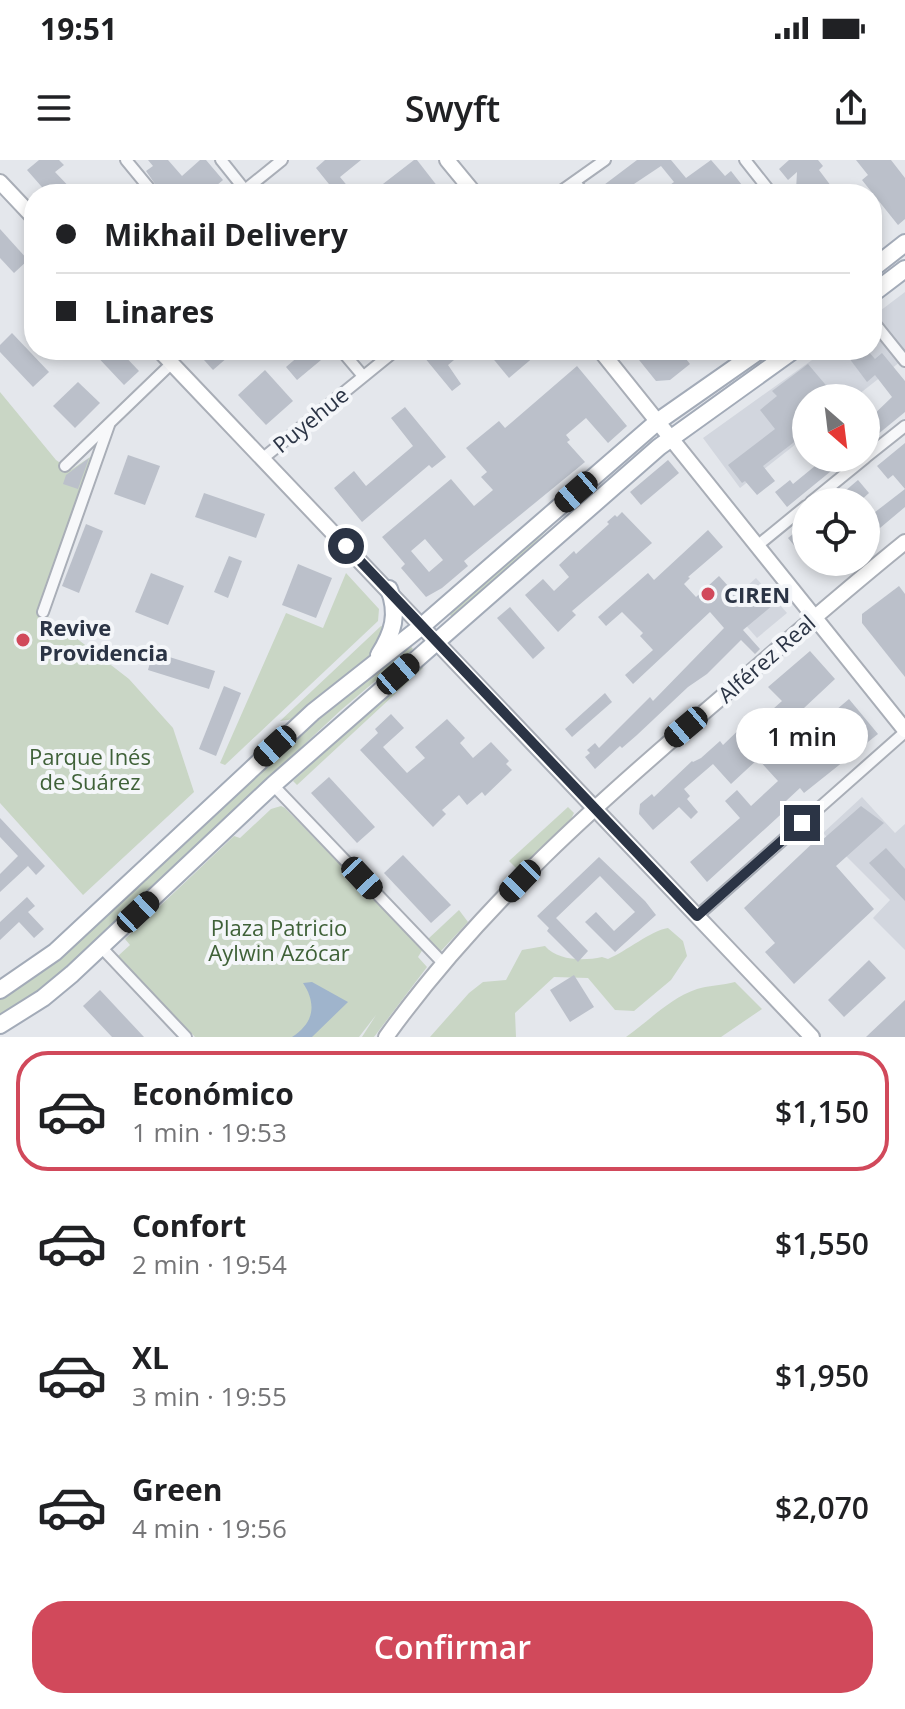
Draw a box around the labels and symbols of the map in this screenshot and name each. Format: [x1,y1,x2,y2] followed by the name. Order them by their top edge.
[266,379,354,459] street label: Puyehue
[792,384,880,472] north arrow
[550,467,602,517] car
[328,528,364,564] route start
[724,579,790,609] place label: CIREN
[699,585,717,603] marker: CIREN
[711,607,821,709] street label: Alférez Real
[39,612,168,667] place label: Revive Providencia
[14,631,32,649] marker: Revive Providencia
[372,649,424,699] car
[660,702,712,752] car
[736,707,868,763] callout: 1 min
[249,721,301,771] car
[29,741,151,796] park label: Parque Inés de Suárez
[784,805,820,841] route end
[337,852,387,904] car
[495,855,545,907] car
[112,887,164,937] car
[208,912,350,967] park label: Plaza Patricio Aylwin Azócar

